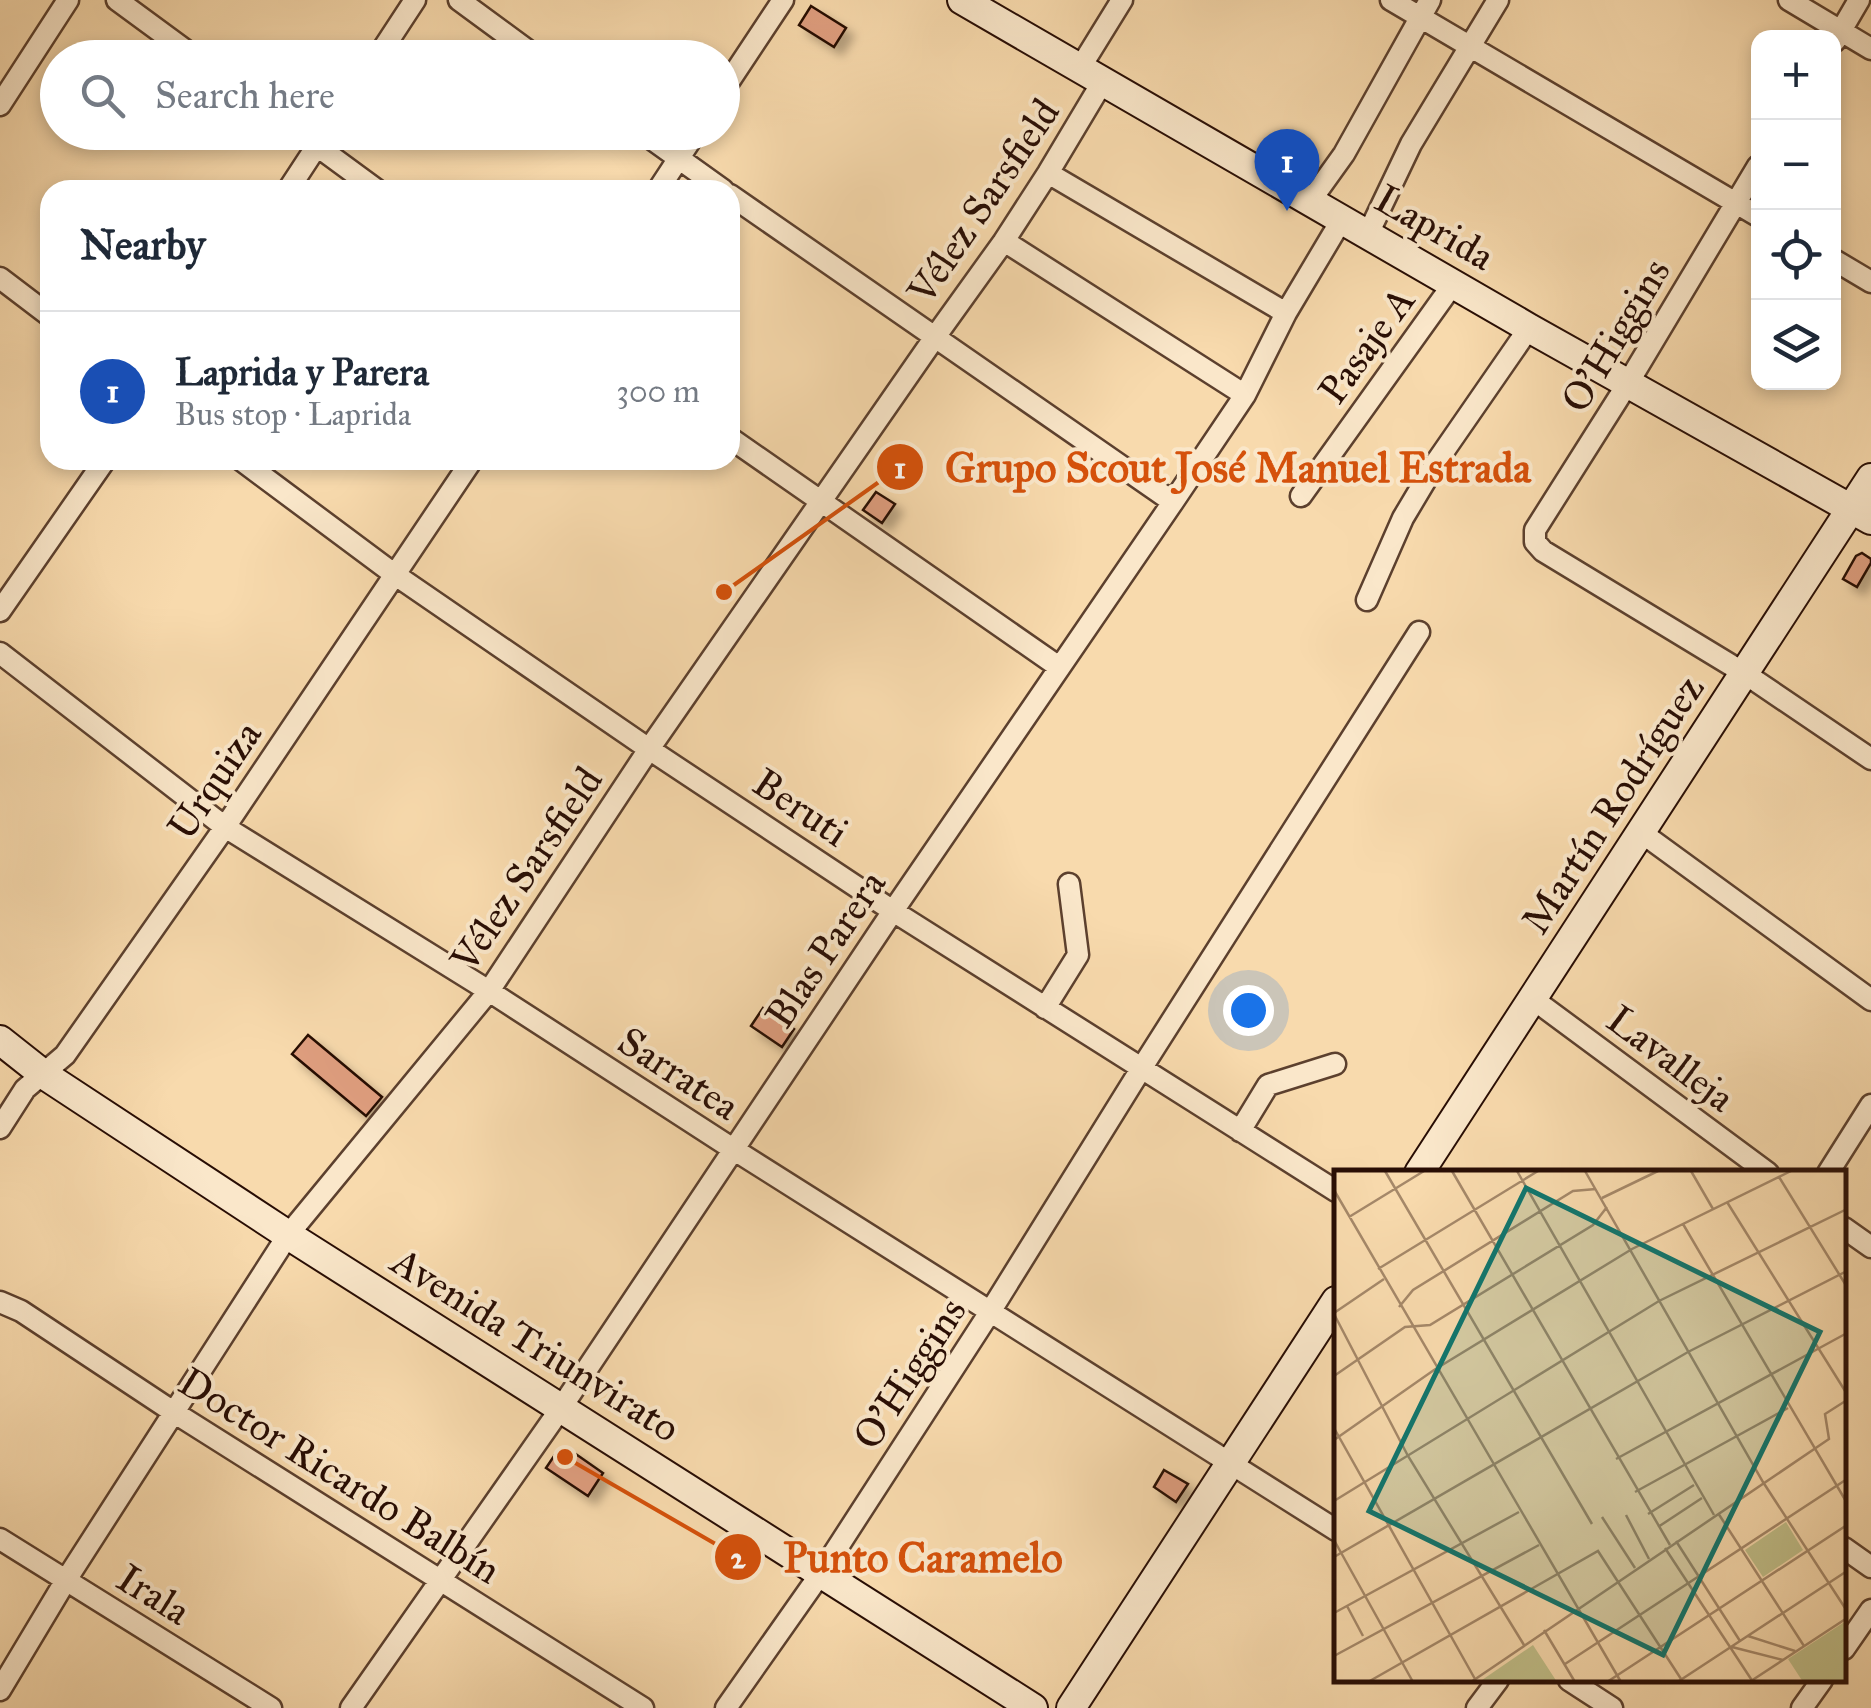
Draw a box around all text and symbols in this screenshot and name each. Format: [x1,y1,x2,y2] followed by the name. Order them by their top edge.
[1751,30,1841,390] map controls
[1751,30,1841,120] button: +
[40,40,740,150] search box
[75,68,130,123] icon: search
[155,72,335,118] text: Search here
[896,90,1070,314] street label: Vélez Sarsfield
[1751,120,1841,210] button: −
[1254,128,1320,211] pin: 1
[1367,174,1503,281] street label: Laprida
[1751,210,1841,300] button: locate
[80,219,205,271] text: Nearby
[1550,250,1680,421] street label: O'Higgins
[1308,277,1425,413] street label: Pasaje A
[1751,300,1841,390] button: layers
[175,349,429,395] text: Laprida y Parera
[106,372,119,411] text: 1
[616,372,700,411] text: 300 m
[175,395,411,434] text: Bus stop · Laprida
[875,431,1551,503] callout: Grupo Scout José Manuel Estrada
[945,442,1532,495] text: Grupo Scout José Manuel Estrada
[894,450,906,486] text: 1
[1511,666,1714,943] street label: Martín Rodríguez
[157,712,272,849] street label: Urquiza
[439,758,613,982] street label: Vélez Sarsfield
[744,758,858,857] street label: Beruti
[755,861,896,1037] street label: Blas Parera
[1223,985,1274,1036] your location
[1597,995,1744,1122] street label: Lavalleja
[609,1016,749,1131] street label: Sarratea
[1334,1170,1846,1683] inset map
[381,1235,689,1453] street label: Avenida Triunvirato
[842,1288,976,1458] street label: O'Higgins
[170,1357,510,1594] street label: Doctor Ricardo Balbín
[713,1521,1083,1593] callout: Punto Caramelo
[783,1532,1063,1584] text: Punto Caramelo
[731,1540,747,1576] text: 2
[108,1553,199,1636] street label: Irala

